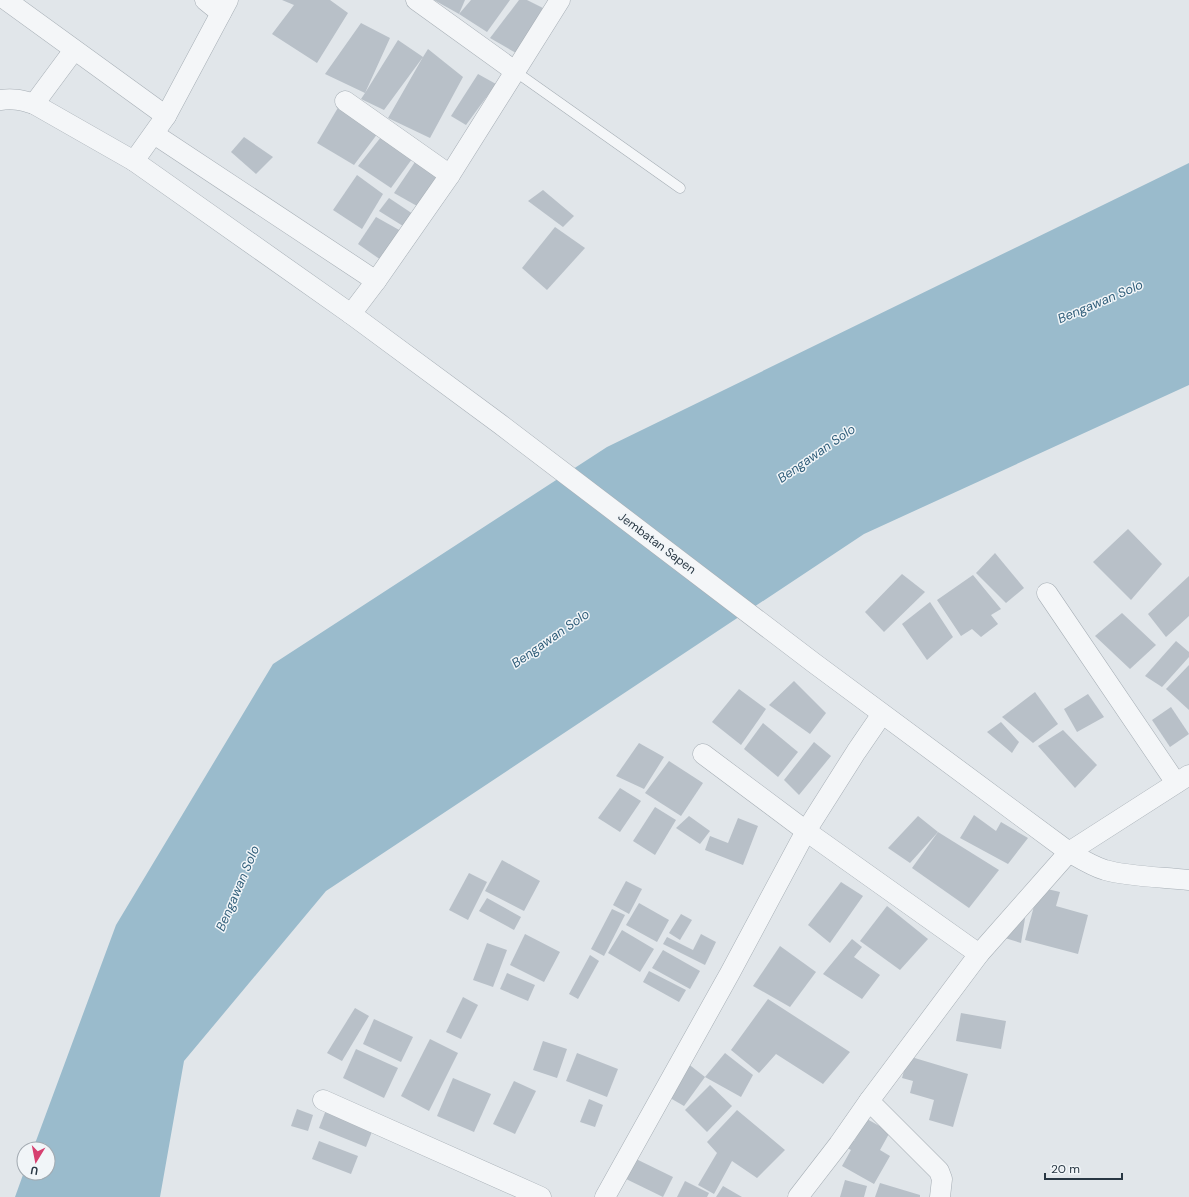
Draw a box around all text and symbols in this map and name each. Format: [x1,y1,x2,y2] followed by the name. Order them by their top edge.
[1055,276,1146,327] water label: Bengawan Solo
[774,420,859,487] water label: Bengawan Solo
[615,508,699,578] street label: Jembatan Sapen
[508,605,593,672] water label: Bengawan Solo
[212,843,263,934] water label: Bengawan Solo
[16,1141,56,1181] north arrow
[1045,1155,1122,1181] scale bar
[1051,1161,1080,1177] text: 20 m
[29,1163,39,1178] text: U

